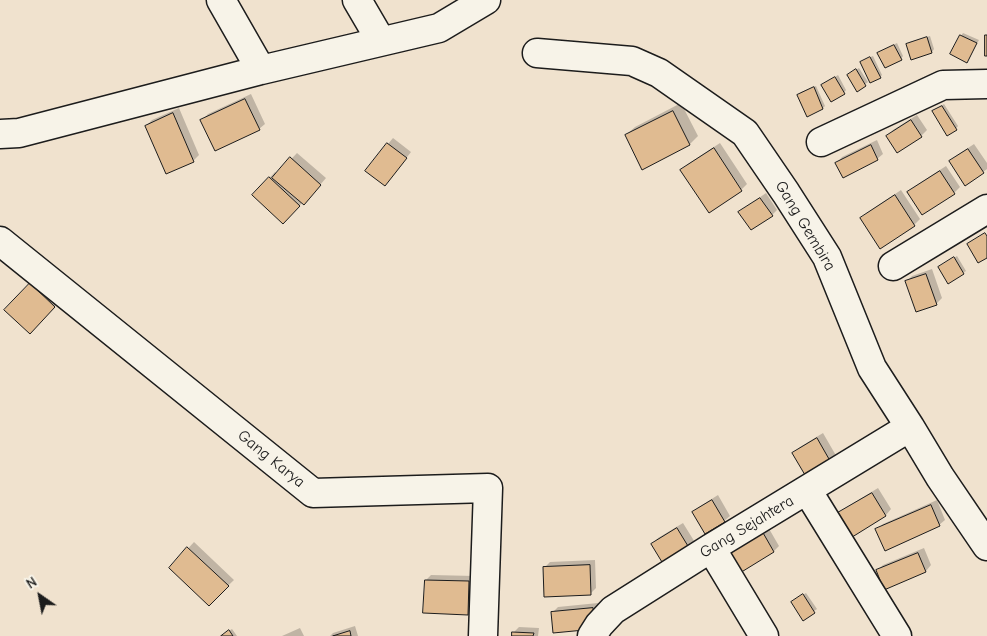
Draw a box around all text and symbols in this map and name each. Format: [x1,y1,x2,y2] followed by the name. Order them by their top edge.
[771,178,839,274] street label: Gang Gembira
[233,426,309,492] street label: Gang Karya
[697,491,797,563] street label: Gang Sejahtera
[15,571,65,621] north arrow
[23,573,40,593] text: N

